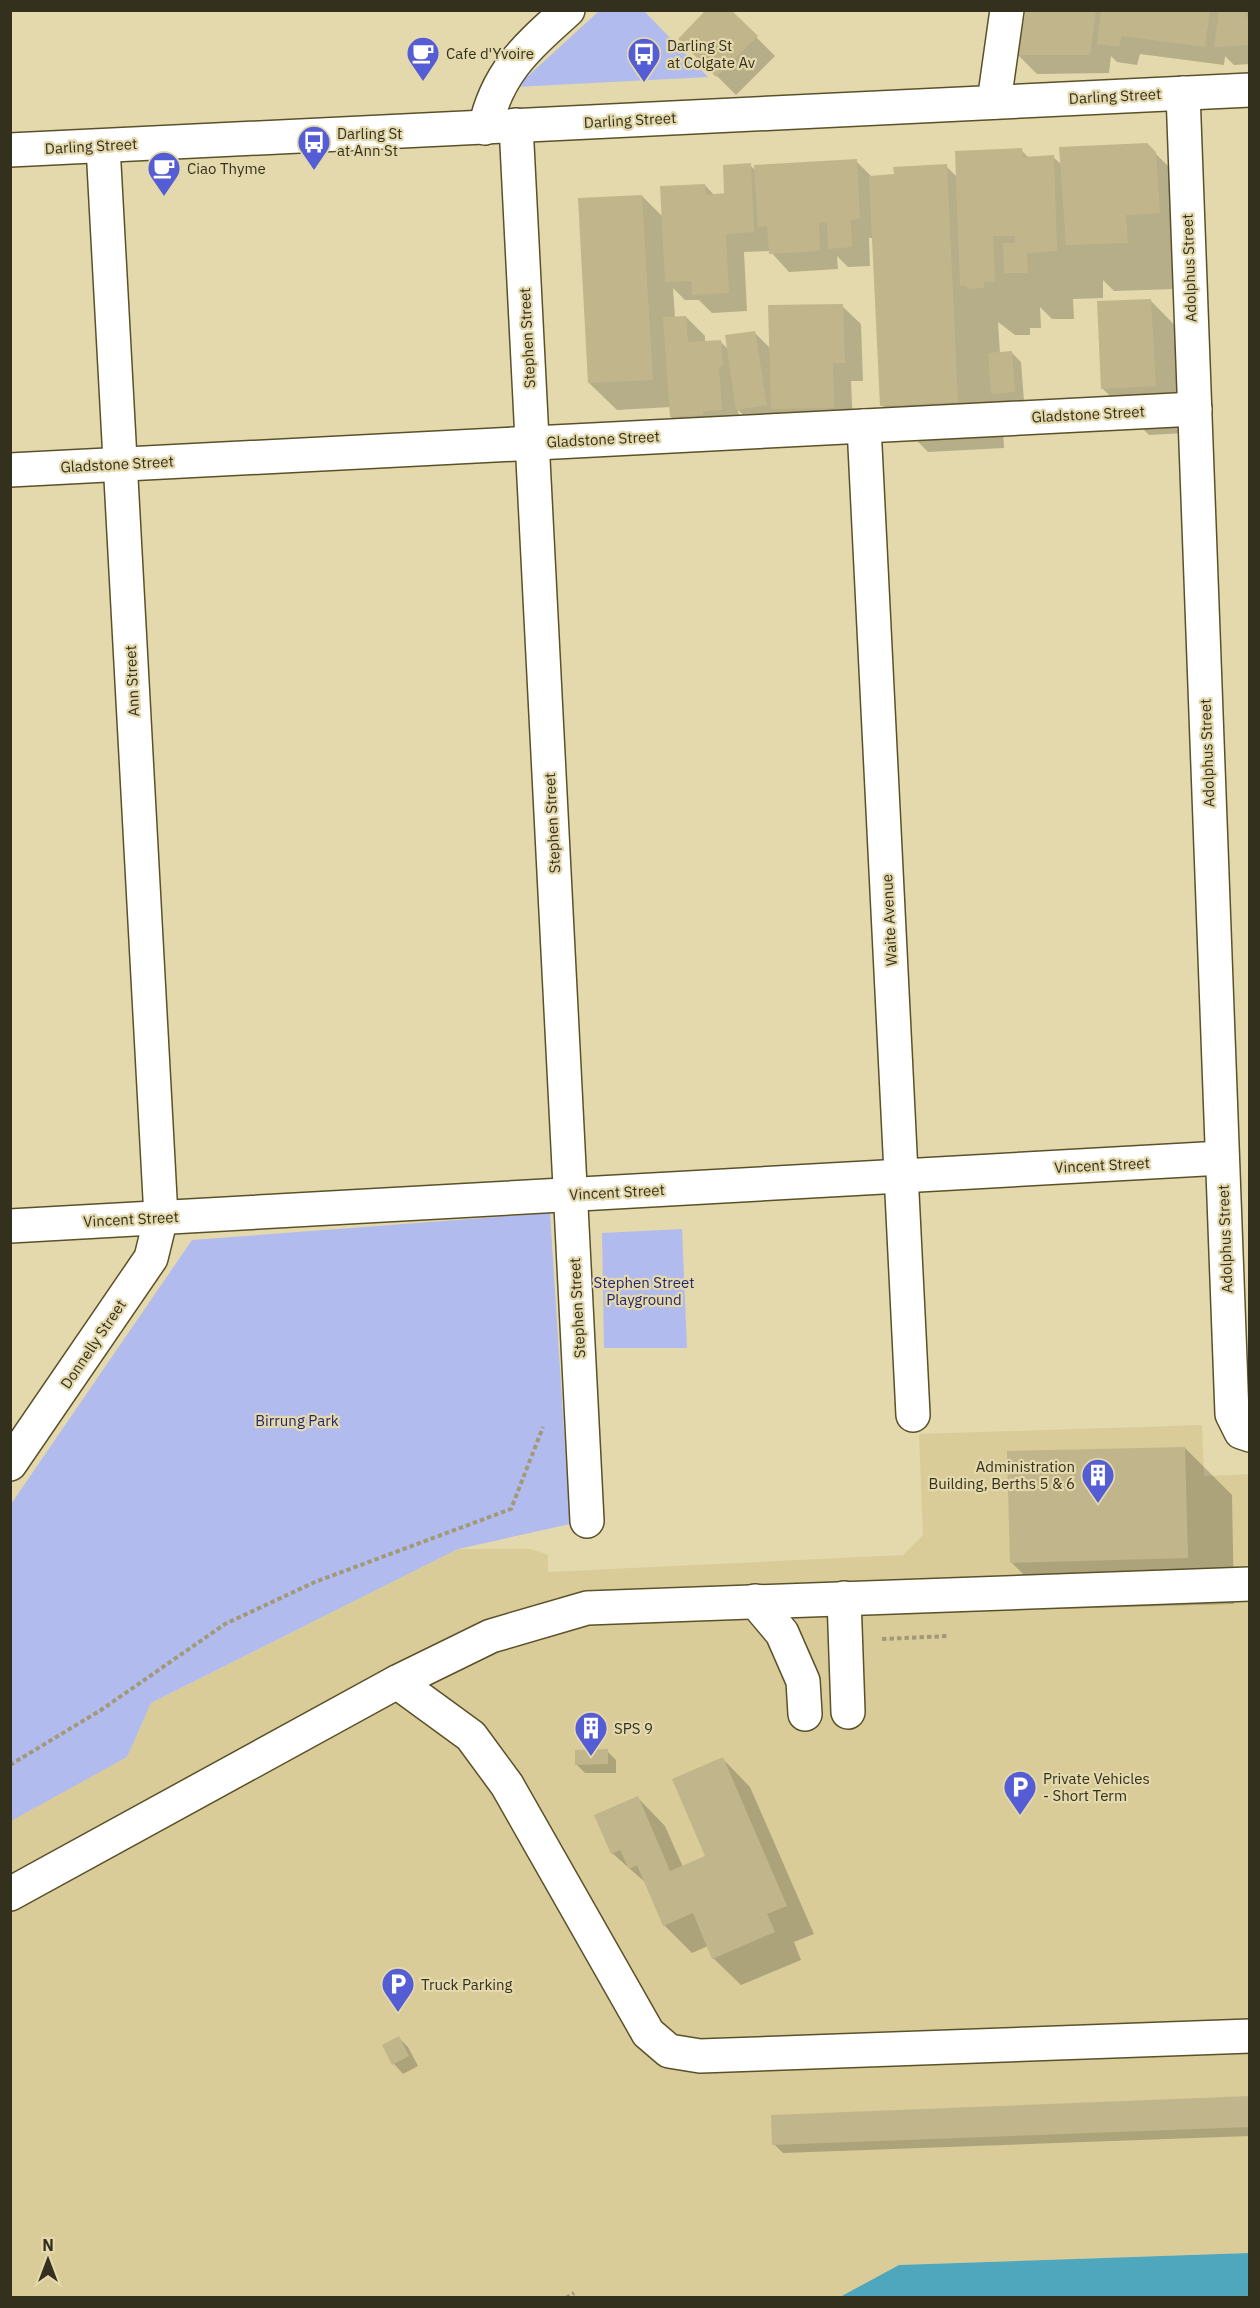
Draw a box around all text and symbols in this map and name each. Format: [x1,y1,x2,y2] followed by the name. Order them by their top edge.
[405,35,441,82] cafe icon: Cafe d'Yvoire
[626,36,662,83] bus stop icon: Darling St at Colgate Av
[667,36,756,72] place label: Darling St at Colgate Av
[446,44,534,63] place label: Cafe d'Yvoire
[1068,84,1162,108] street label: Darling Street
[583,108,677,132] street label: Darling Street
[296,124,332,171] bus stop icon: Darling St at Ann St
[337,124,402,160] place label: Darling St at Ann St
[44,134,138,158] street label: Darling Street
[146,150,182,197] cafe icon: Ciao Thyme
[187,159,266,178] place label: Ciao Thyme
[1178,213,1200,323] street label: Adolphus Street
[515,287,539,389] street label: Stephen Street
[1031,402,1145,426] street label: Gladstone Street
[546,427,660,451] street label: Gladstone Street
[60,452,174,476] street label: Gladstone Street
[121,645,143,717] street label: Ann Street
[1196,698,1218,808] street label: Adolphus Street
[540,772,564,874] street label: Stephen Street
[877,874,901,966] street label: Waite Avenue
[1054,1153,1150,1177] street label: Vincent Street
[569,1180,665,1204] street label: Vincent Street
[1214,1184,1236,1294] street label: Adolphus Street
[83,1207,179,1231] street label: Vincent Street
[565,1257,589,1359] street label: Stephen Street
[594,1273,694,1309] park label: Stephen Street Playground
[56,1296,130,1392] street label: Donnelly Street
[255,1411,339,1430] park label: Birrung Park
[928,1457,1075,1493] place label: Administration Building, Berths 5 & 6
[1080,1457,1116,1504] building icon: Administration Building, Berths 5 & 6
[573,1710,609,1757] building icon: SPS 9
[614,1719,653,1738] place label: SPS 9
[1002,1769,1038,1816] parking icon: Private Vehicles - Short Term
[1043,1769,1150,1805] place label: Private Vehicles - Short Term
[380,1966,416,2013] parking icon: Truck Parking
[421,1975,513,1994] place label: Truck Parking
[18,2230,78,2290] north arrow
[42,2235,54,2255] text: N

